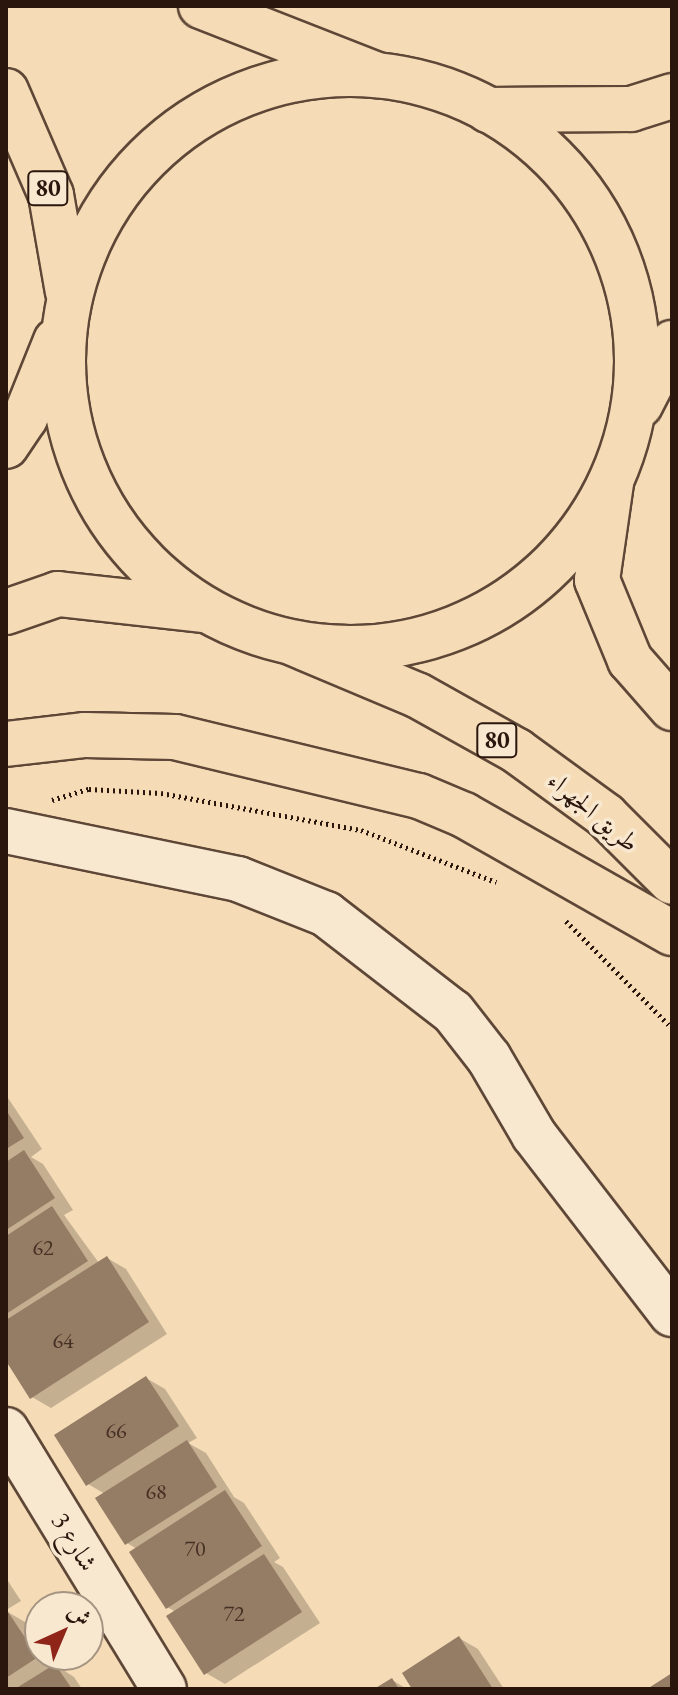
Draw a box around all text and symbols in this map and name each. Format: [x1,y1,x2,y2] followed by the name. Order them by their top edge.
[26,168,70,208] road number: 80
[475,720,519,760] road number: 80
[541,765,645,859] street label: طريق الجهراء
[32,1235,54,1261] house number: 62
[52,1328,74,1354] house number: 64
[105,1418,127,1444] house number: 66
[145,1479,167,1505] house number: 68
[44,1507,104,1577] street label: شارع 3
[184,1536,206,1562] house number: 70
[24,1591,104,1671] north arrow
[62,1597,98,1633] text: ش
[223,1601,245,1627] house number: 72

